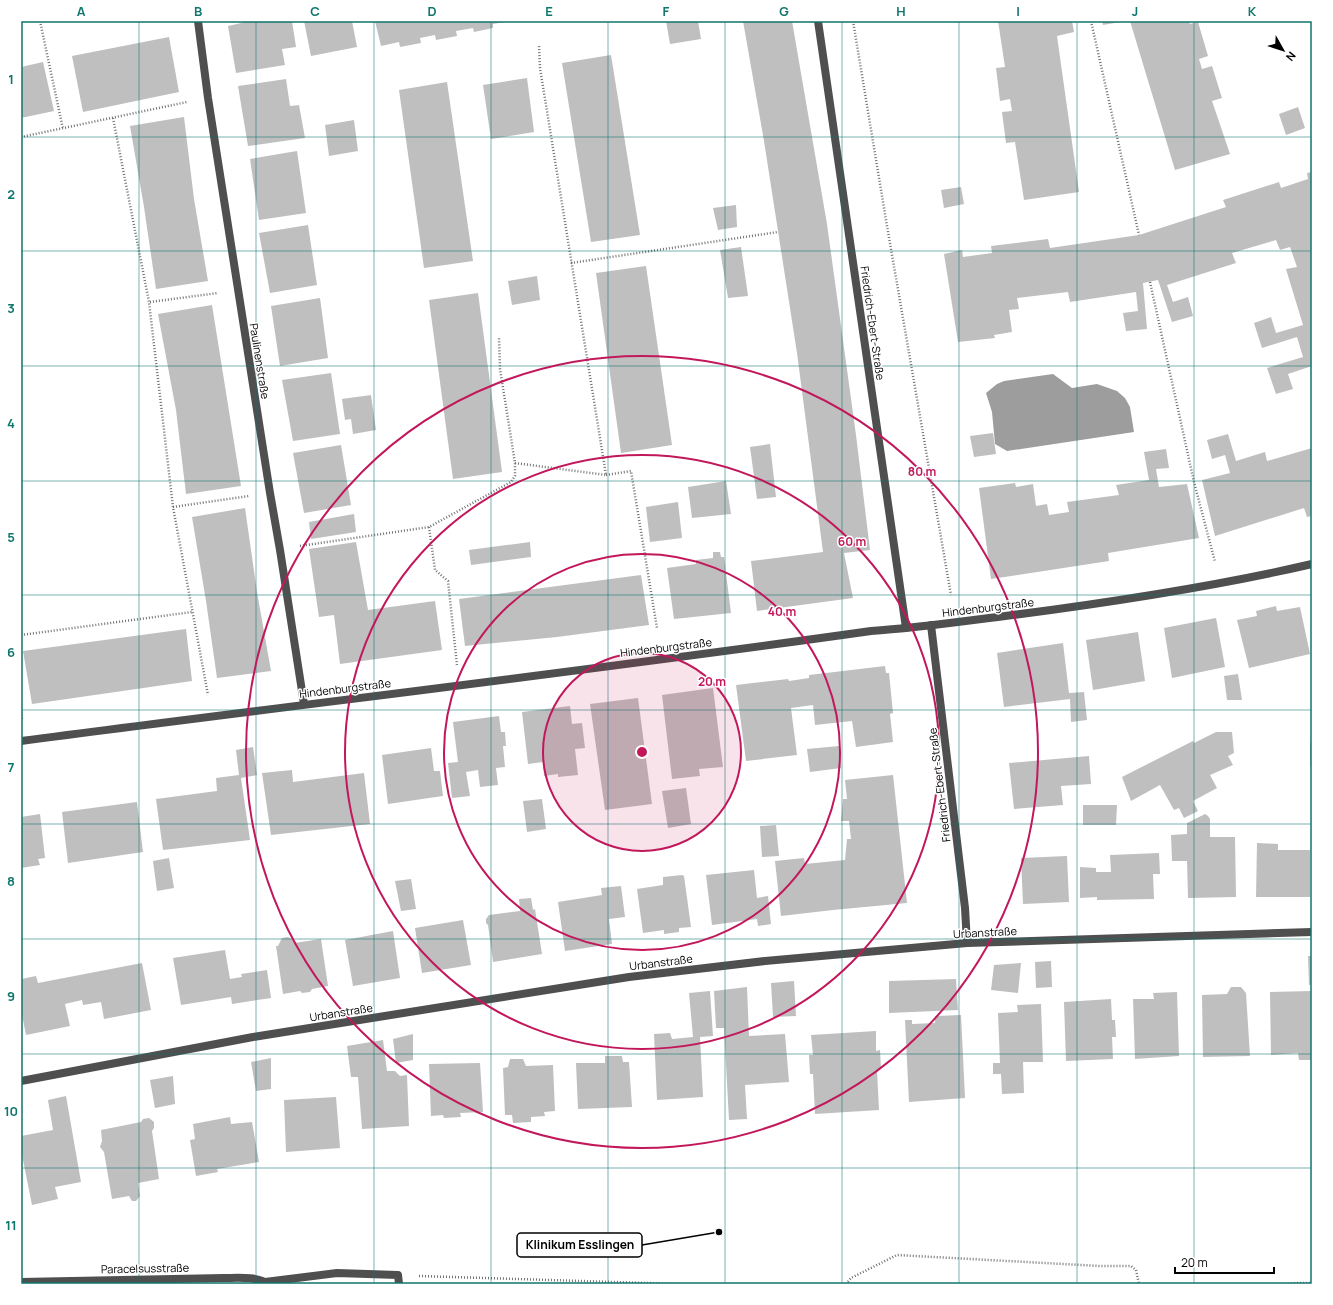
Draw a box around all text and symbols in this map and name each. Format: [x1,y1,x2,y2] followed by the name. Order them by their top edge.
[77,2,86,20] text: A
[194,2,202,20] text: B
[310,2,320,20] text: C
[427,2,437,20] text: D
[545,2,553,20] text: E
[663,2,670,20] text: F
[779,2,789,20] text: G
[896,2,906,20] text: H
[1016,2,1020,20] text: I
[1132,2,1138,20] text: J
[1248,2,1257,20] text: K
[1263,30,1303,70] north arrow
[1283,49,1299,64] text: N
[8,70,14,88] text: 1
[7,185,15,203] text: 2
[858,265,889,382] street label: Friedrich-Ebert-Straße
[7,299,15,317] text: 3
[247,322,273,401] street label: Paulinenstraße
[7,414,15,432] text: 4
[908,463,936,480] text: 80 m
[7,528,15,546] text: 5
[838,533,866,550] text: 60 m
[941,594,1035,620] street label: Hindenburgstraße
[768,603,796,620] text: 40 m
[619,634,713,660] street label: Hindenburgstraße
[7,643,15,661] text: 6
[698,673,726,690] text: 20 m
[298,675,392,701] street label: Hindenburgstraße
[924,726,953,843] street label: Friedrich-Ebert-Straße
[635,745,649,759] centre of rings
[8,758,15,776] text: 7
[7,872,15,890] text: 8
[953,923,1018,941] street label: Urbanstraße
[628,951,694,973] street label: Urbanstraße
[7,987,15,1005] text: 9
[308,1000,374,1024] street label: Urbanstraße
[4,1102,18,1120] text: 10
[5,1216,17,1234] text: 11
[517,1233,642,1257] callout: Klinikum Esslingen
[526,1236,634,1253] text: Klinikum Esslingen
[1175,1249,1274,1275] scale bar
[1181,1254,1208,1271] text: 20 m
[101,1260,190,1276] street label: Paracelsusstraße

